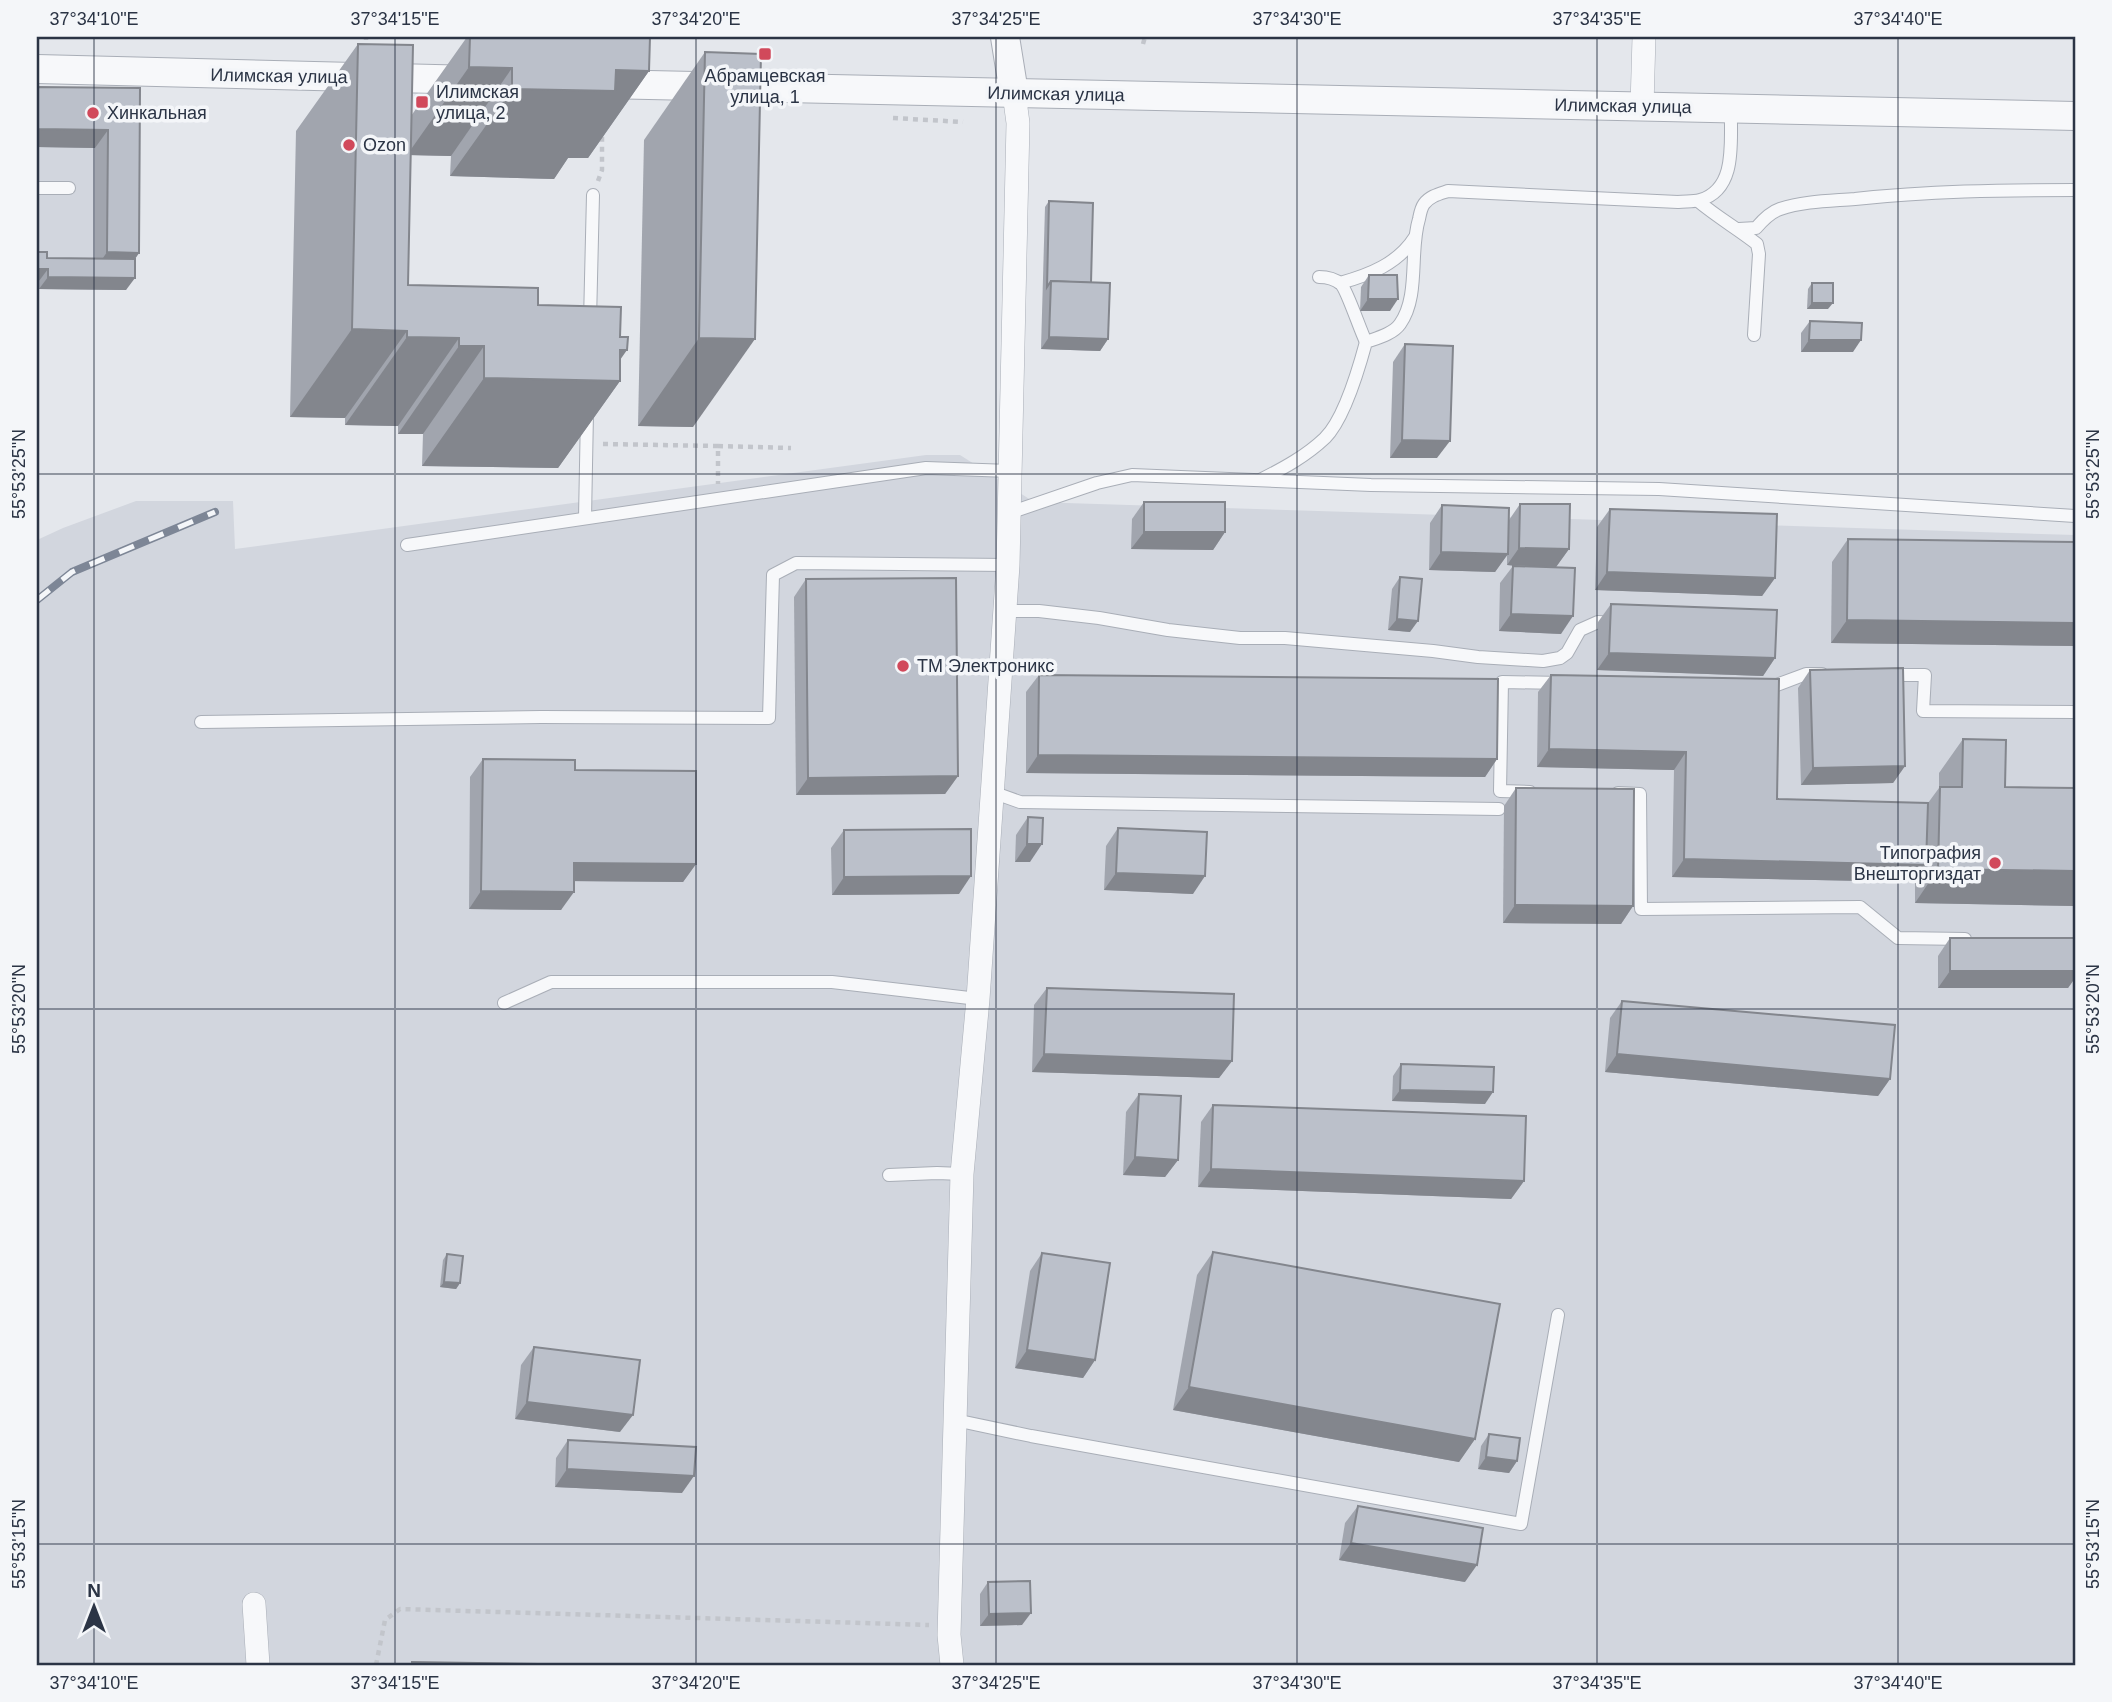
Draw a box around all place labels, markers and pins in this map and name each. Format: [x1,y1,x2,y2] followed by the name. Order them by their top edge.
[757,46,773,62] marker: Абрамцевская улица, 1
[704,66,826,107] place label: Абрамцевская улица, 1
[436,82,519,123] place label: Илимская улица, 2
[414,94,430,110] marker: Илимская улица, 2
[107,103,207,123] place label: Хинкальная
[85,105,101,121] marker: Хинкальная
[363,135,406,155] place label: Ozon
[341,137,357,153] marker: Ozon
[917,656,1054,676] place label: ТМ Электроникс
[895,658,911,674] marker: ТМ Электроникс
[1854,843,1981,884] place label: Типография Внешторгиздат
[1987,855,2003,871] marker: Типография Внешторгиздат

